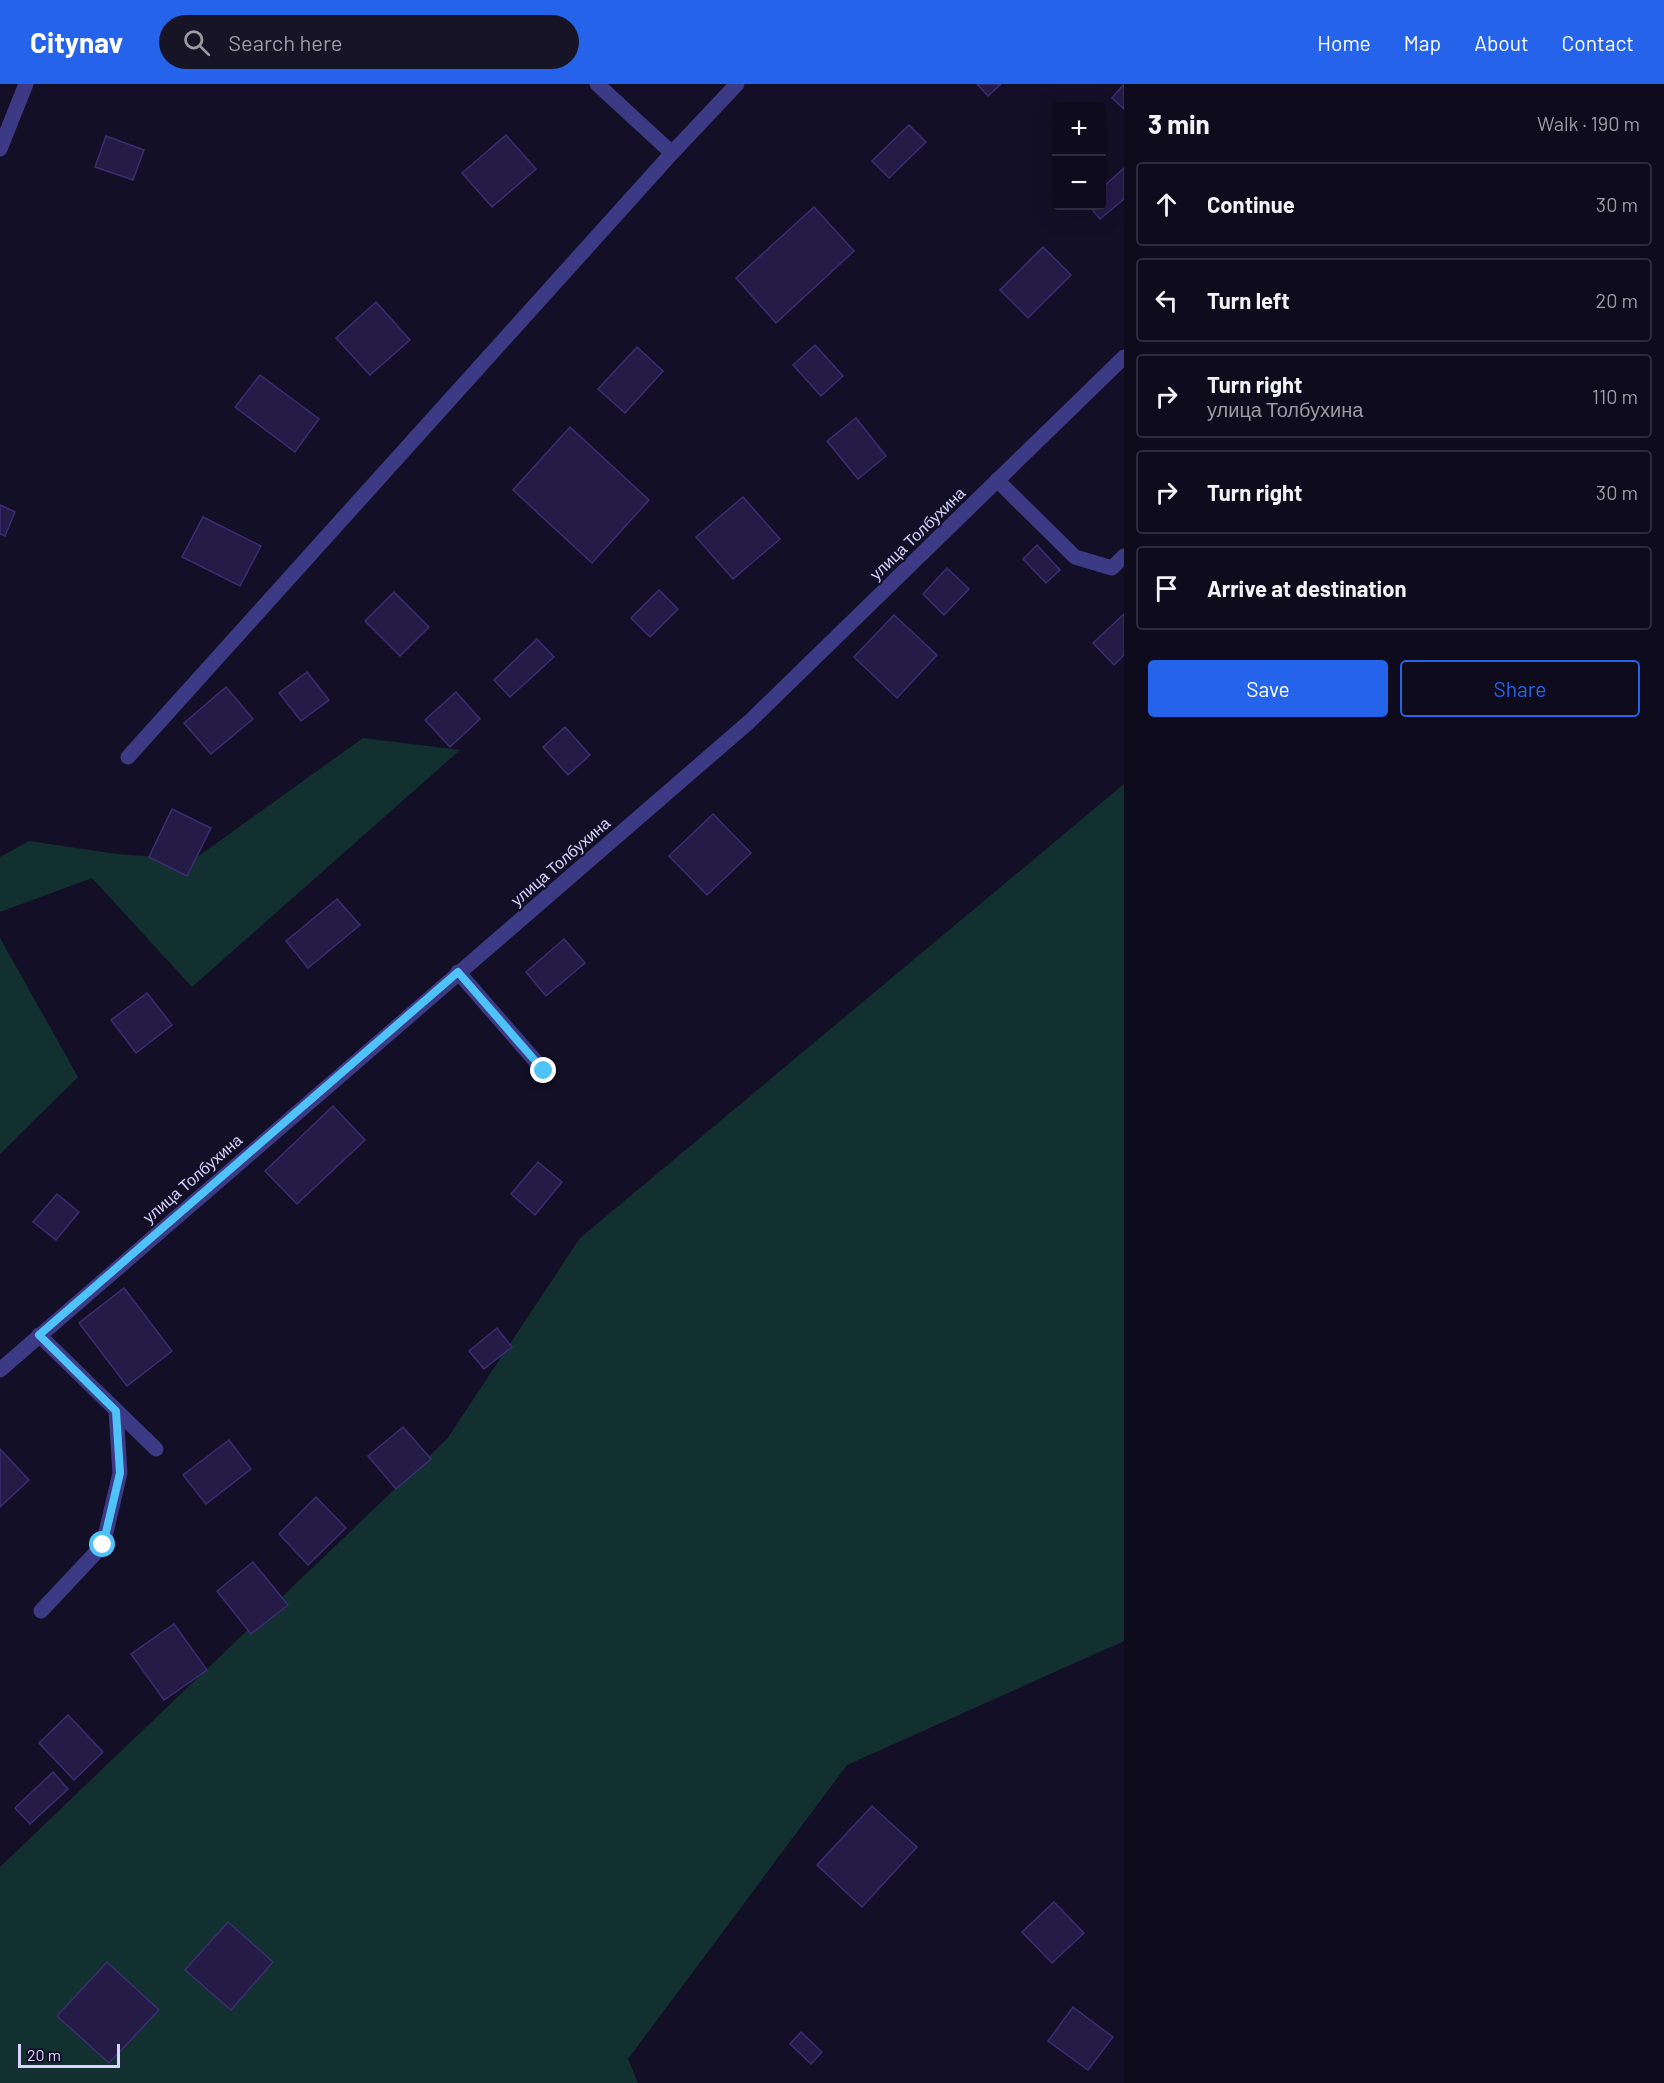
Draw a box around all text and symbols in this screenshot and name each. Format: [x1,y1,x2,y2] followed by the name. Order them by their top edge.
[159,15,579,69] search box
[30,25,123,59] text: Citynav
[180,26,213,59] icon: search
[228,29,343,55] text: Search here
[1317,30,1371,55] text: Home
[1404,30,1441,55] text: Map
[1474,30,1529,55] text: About
[1562,30,1634,55] text: Contact
[1052,102,1106,210] map controls
[1052,102,1106,156] button: +
[1148,108,1210,139] text: 3 min
[1537,111,1640,135] text: Walk · 190 m
[1052,156,1106,210] button: −
[1150,188,1183,221] icon: ahead
[1207,191,1295,217] text: Continue
[1596,192,1638,216] text: 30 m
[1150,284,1183,317] icon: left
[1207,287,1290,313] text: Turn left
[1595,288,1638,312] text: 20 m
[1207,371,1302,397] text: Turn right
[1150,380,1183,413] icon: right
[1592,384,1638,408] text: 110 m
[1207,397,1363,421] text: улица Толбухина
[1150,476,1183,509] icon: right
[1207,479,1302,505] text: Turn right
[1596,480,1638,504] text: 30 m
[865,483,969,583] street label: улица Толбухина
[1150,572,1183,605] icon: arrive
[1207,575,1406,601] text: Arrive at destination
[1148,660,1388,717] button: Save
[1400,660,1640,717] button: Share
[507,813,614,909] street label: улица Толбухина
[530,1057,556,1083] route end
[139,1130,246,1226] street label: улица Толбухина
[89,1531,115,1557] route start
[18,2041,120,2068] scale bar
[27,2045,61,2064] text: 20 m

